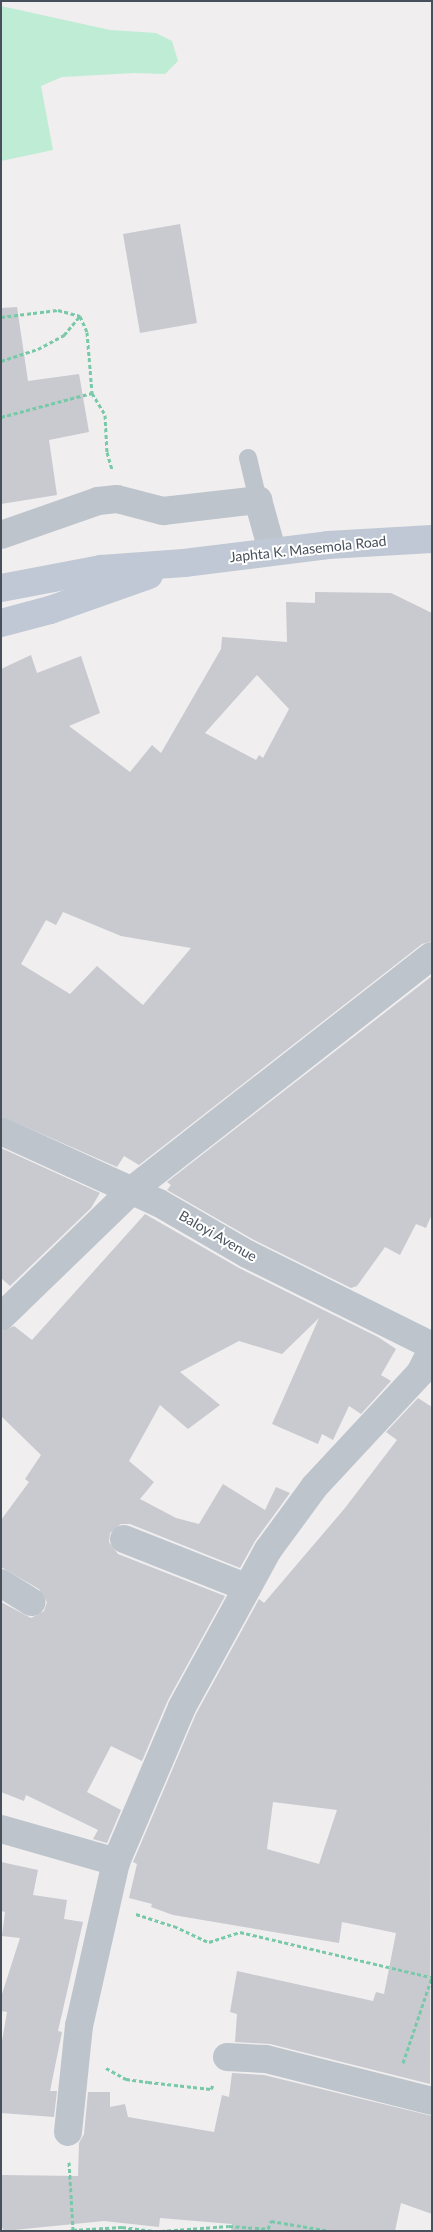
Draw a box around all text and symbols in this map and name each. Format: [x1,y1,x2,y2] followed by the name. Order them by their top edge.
[229,532,387,566] street label: Japhta K. Masemola Road
[176,1207,260,1265] street label: Baloyi Avenue

